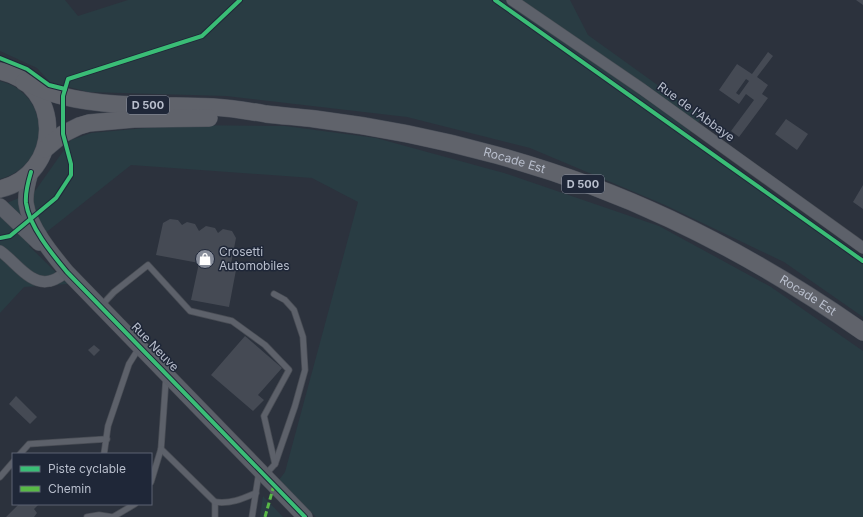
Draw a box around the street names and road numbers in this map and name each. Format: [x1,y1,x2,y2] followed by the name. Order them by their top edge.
[655,79,738,145] street label: Rue de l'Abbaye
[127,96,169,114] road number: D 500
[482,144,548,176] street label: Rocade Est
[562,175,604,193] road number: D 500
[777,272,839,318] street label: Rocade Est
[128,319,182,374] street label: Rue Neuve

